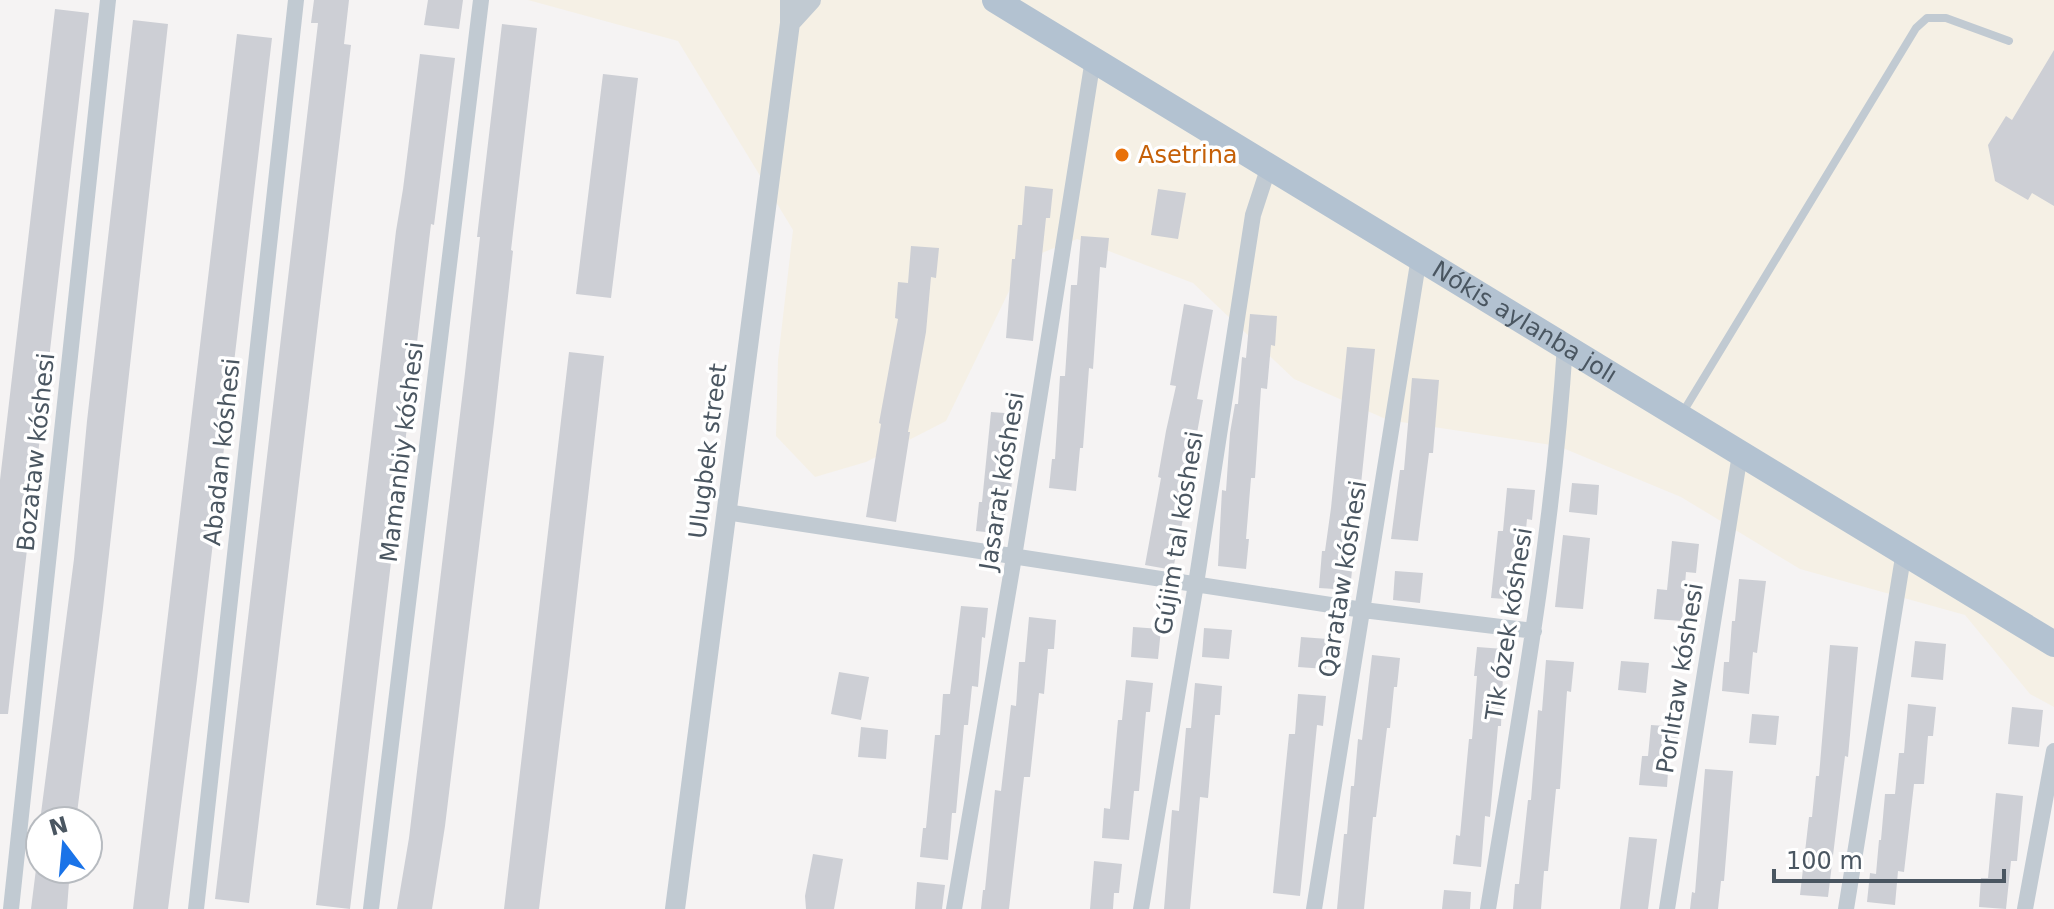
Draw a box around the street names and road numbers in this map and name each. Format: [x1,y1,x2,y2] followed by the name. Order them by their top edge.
[1427,255,1622,389] street label: Nókis aylanba jolı
[375,340,429,564] street label: Mamanbiy kóshesi
[12,351,60,553] street label: Bozataw kóshesi
[198,357,246,547] street label: Abadan kóshesi
[683,362,733,540] street label: Ulugbek street
[974,390,1030,574] street label: Jasarat kóshesi
[1149,429,1209,637] street label: Gújim tal kóshesi
[1314,479,1372,679] street label: Qarataw kóshesi
[1480,525,1538,724] street label: Tik ózek kóshesi
[1651,581,1709,775] street label: Porlıtaw kóshesi

